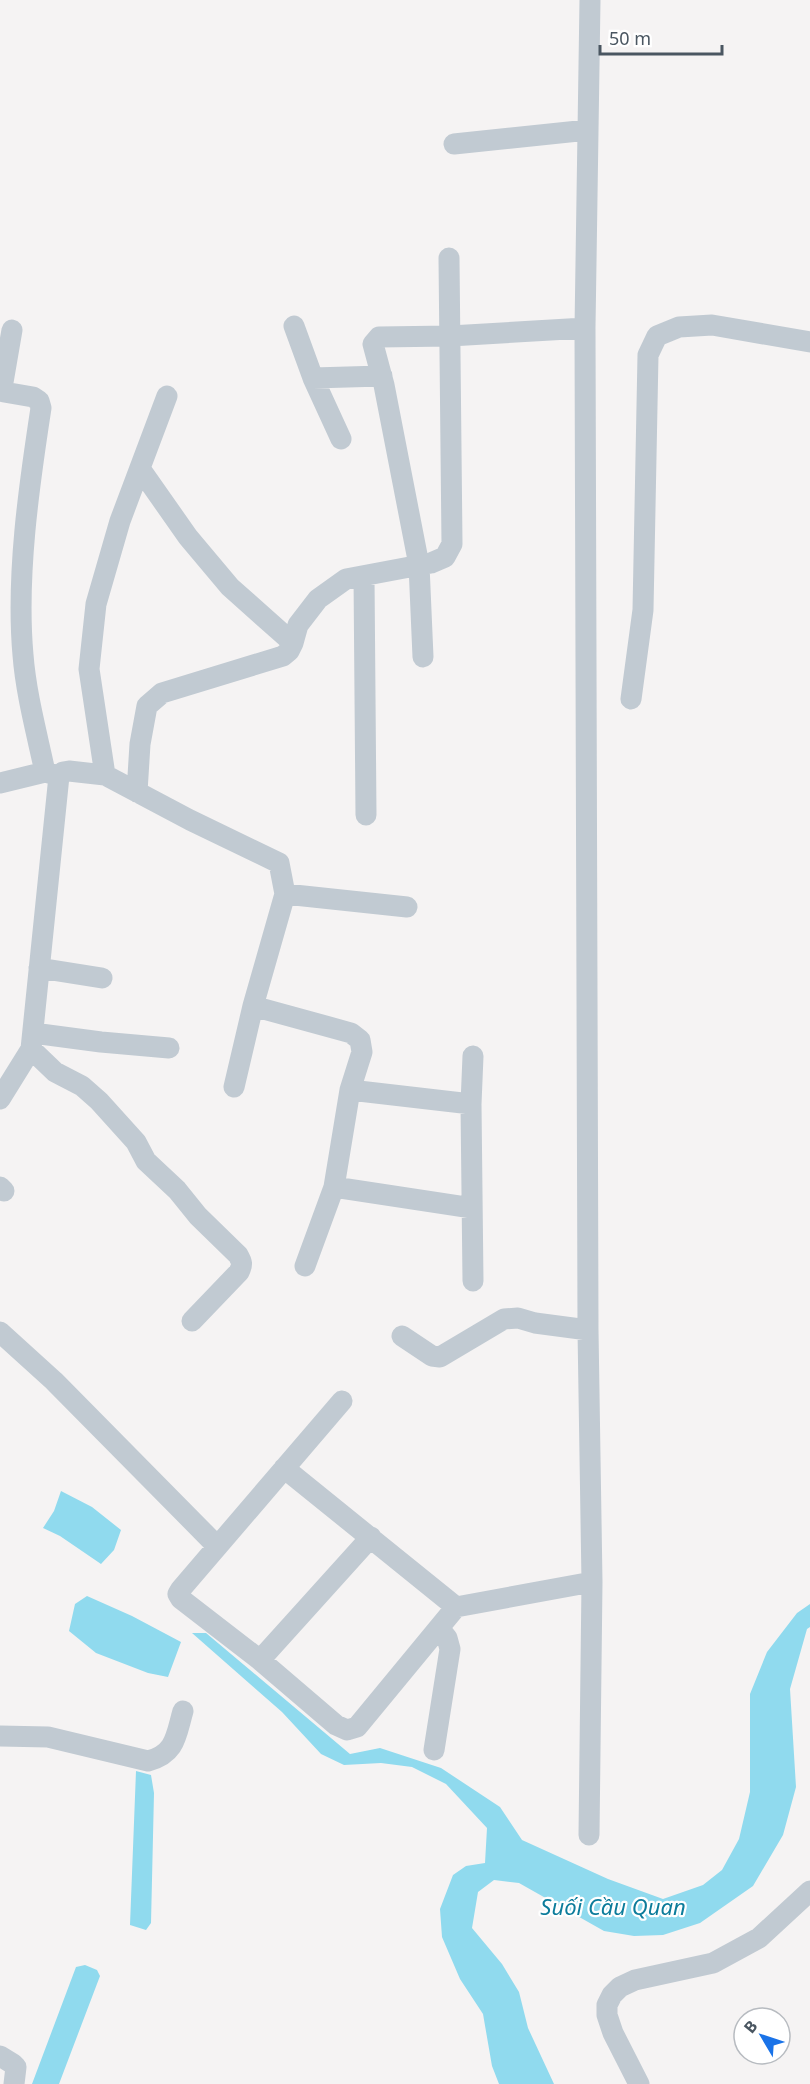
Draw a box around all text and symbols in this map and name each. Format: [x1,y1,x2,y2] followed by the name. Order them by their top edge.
[600,18,722,56] scale bar
[609,26,651,50] text: 50 m
[540,1891,686,1921] water label: Suối Cầu Quan
[732,2006,792,2066] north arrow
[738,2016,762,2038] text: B

